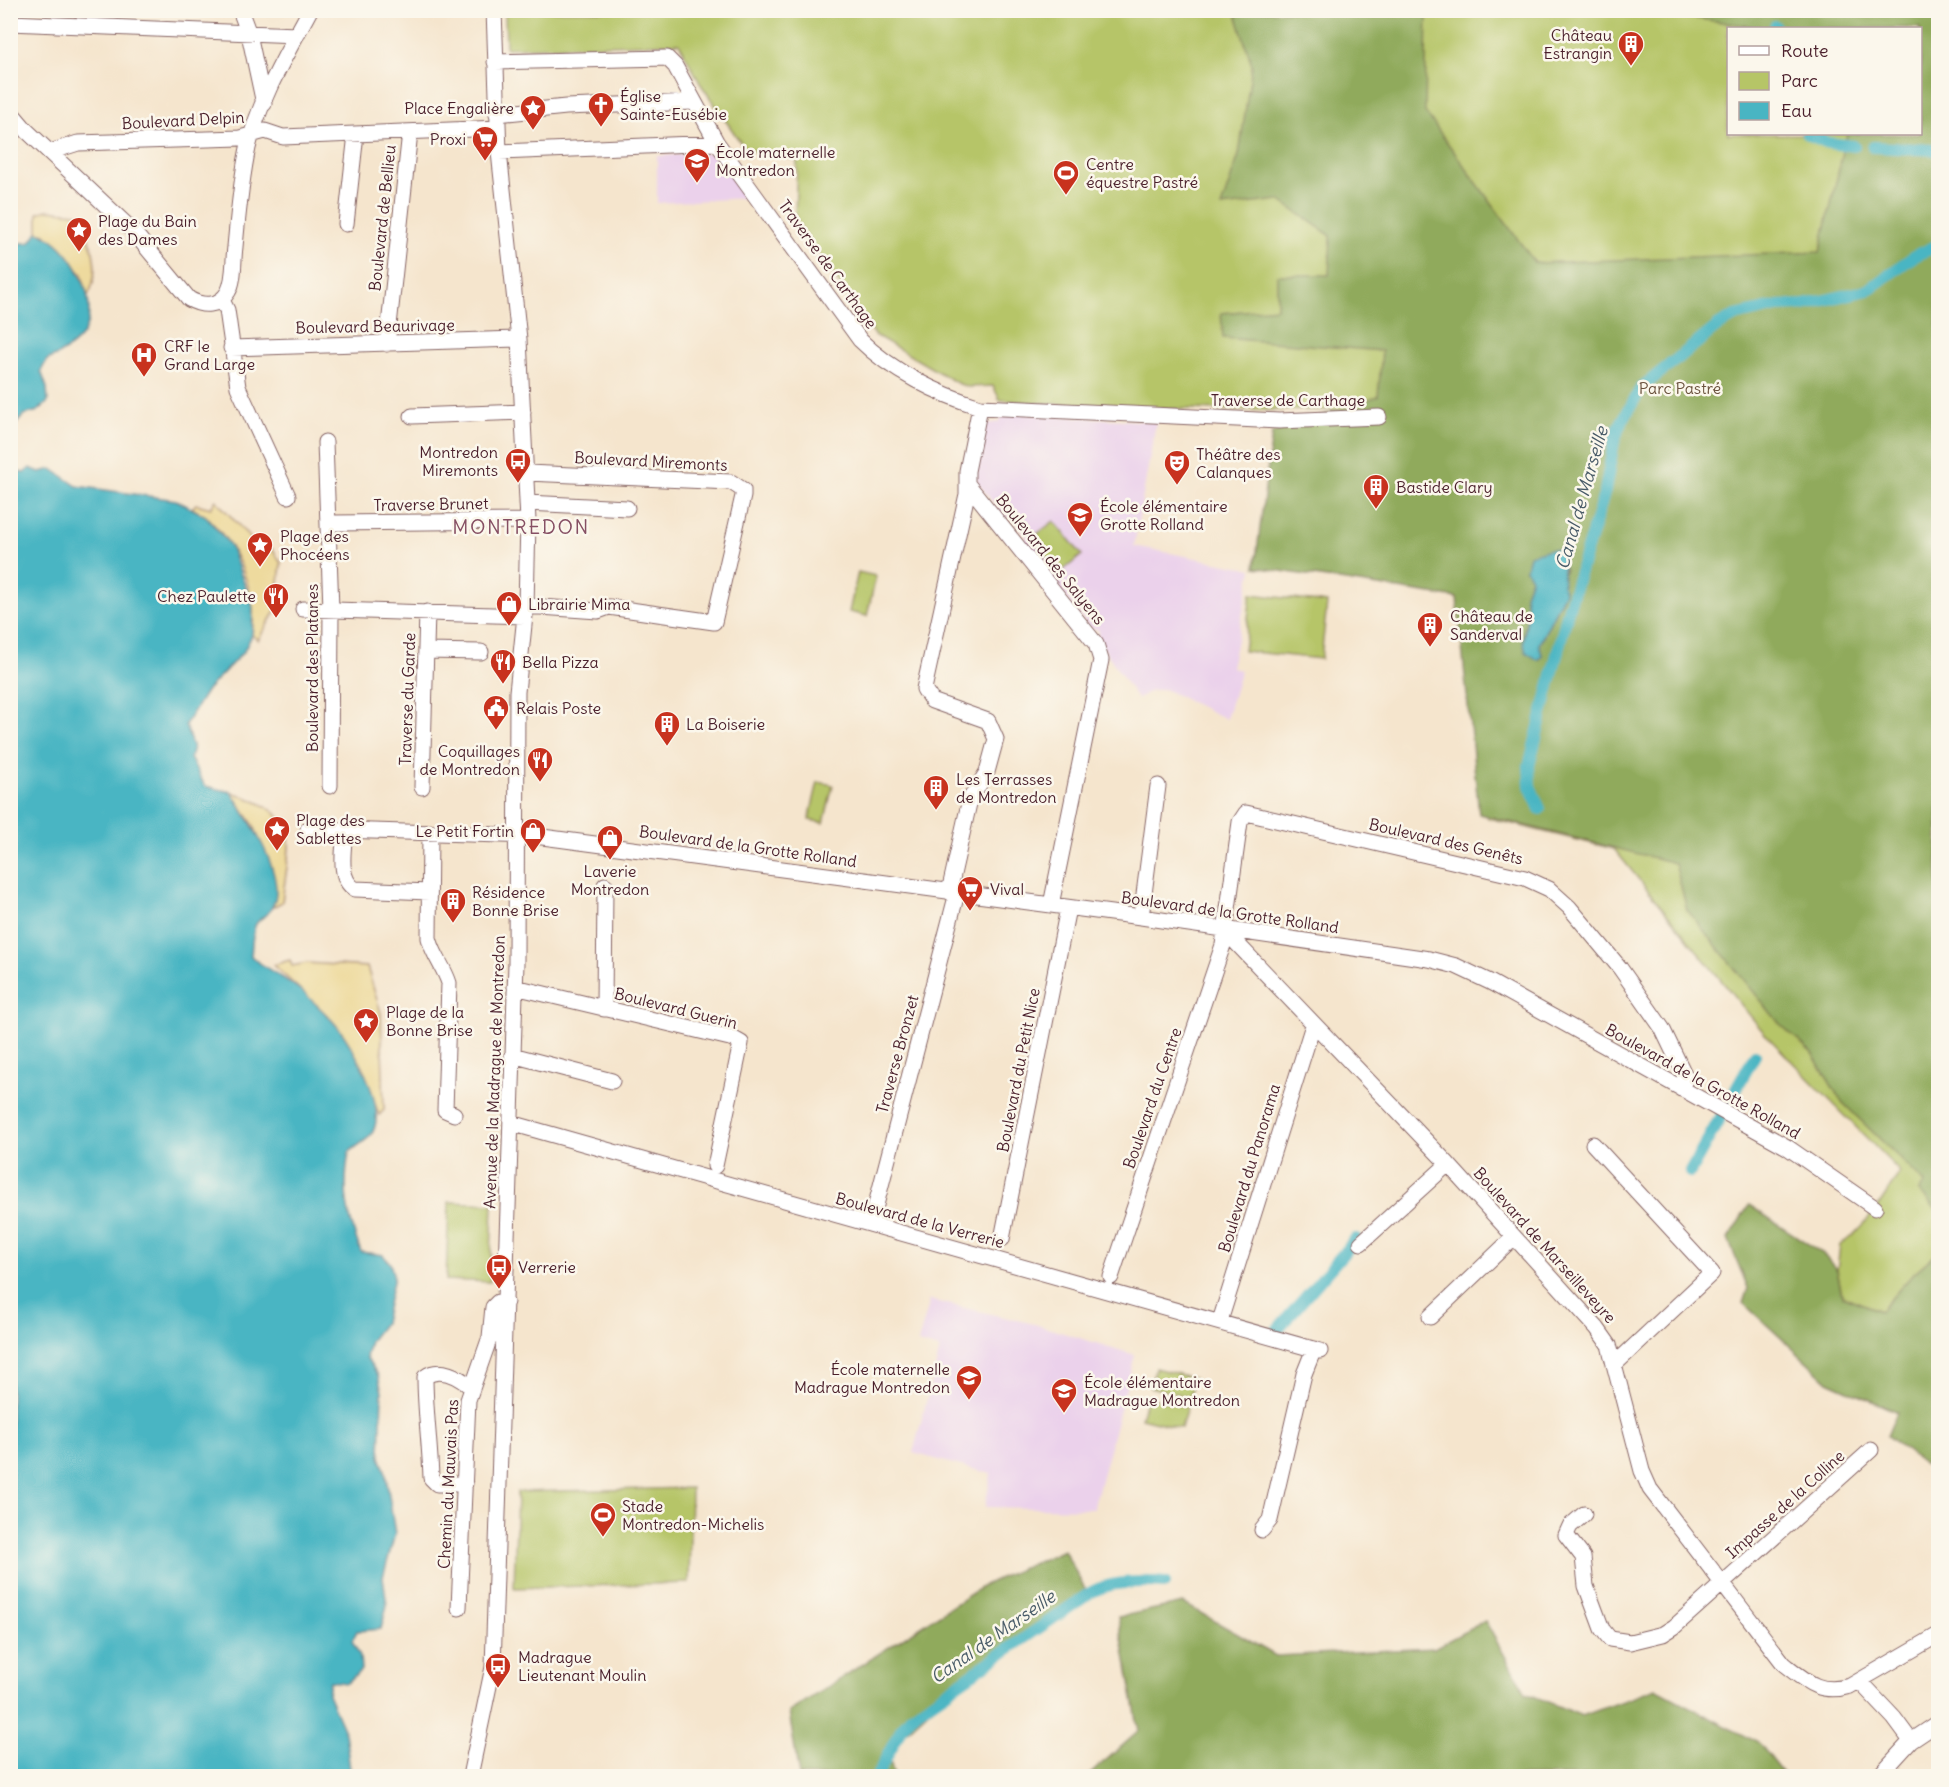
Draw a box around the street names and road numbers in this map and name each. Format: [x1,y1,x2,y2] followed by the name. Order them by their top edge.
[121,107,245,133] street label: Boulevard Delpin
[364,144,400,292] street label: Boulevard de Bellieu
[775,196,881,332] street label: Traverse de Carthage
[295,315,455,337] street label: Boulevard Beaurivage
[1211,390,1365,410] street label: Traverse de Carthage
[574,447,728,475] street label: Boulevard Miremonts
[992,490,1110,628] street label: Boulevard des Salyens
[373,493,489,515] street label: Traverse Brunet
[302,584,322,752] street label: Boulevard des Platanes
[395,632,419,766] street label: Traverse du Garde
[1367,814,1525,868] street label: Boulevard des Genêts
[638,821,858,871] street label: Boulevard de la Grotte Rolland
[1120,887,1340,937] street label: Boulevard de la Grotte Rolland
[479,935,509,1209] street label: Avenue de la Madrague de Montredon
[612,983,740,1033] street label: Boulevard Guerin
[992,986,1044,1154] street label: Boulevard du Petit Nice
[872,992,923,1115] street label: Traverse Bronzet
[1602,1019,1804,1143] street label: Boulevard de la Grotte Rolland
[1118,1025,1186,1171] street label: Boulevard du Centre
[1214,1081,1284,1255] street label: Boulevard du Panorama
[1470,1163,1620,1327] street label: Boulevard de Marseilleveyre
[834,1188,1006,1252] street label: Boulevard de la Verrerie
[434,1399,462,1569] street label: Chemin du Mauvais Pas
[1722,1446,1848,1562] street label: Impasse de la Colline

